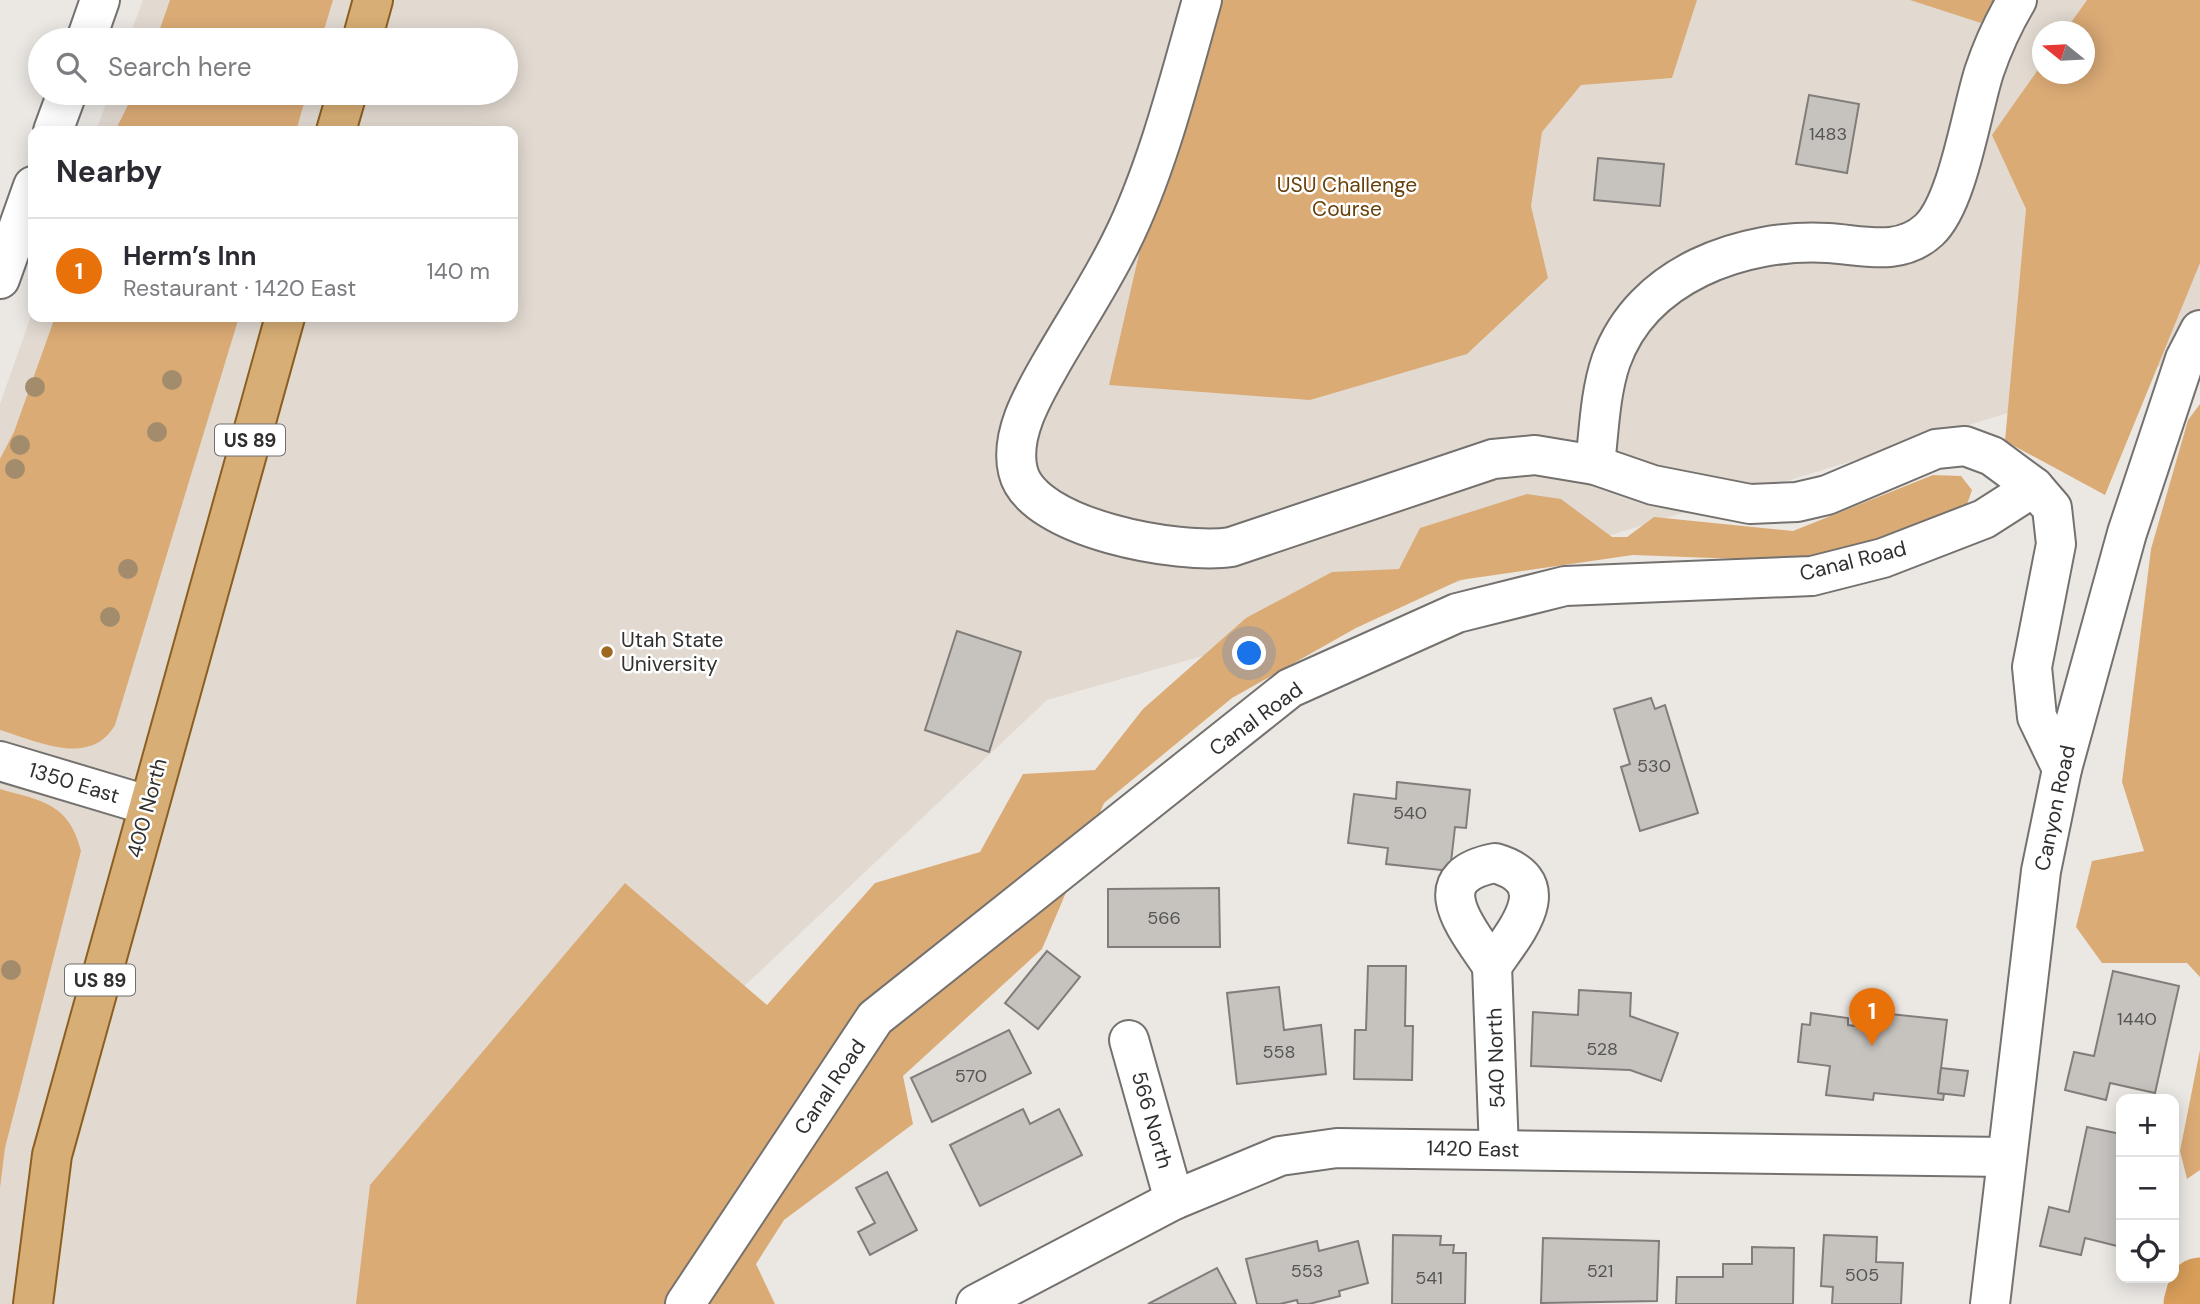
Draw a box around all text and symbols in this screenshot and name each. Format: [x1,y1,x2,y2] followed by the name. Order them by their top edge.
[2032,21,2095,84] north arrow
[28,28,518,105] search box
[52,48,90,86] icon: search
[108,50,251,84] text: Search here
[1809,122,1847,146] house number: 1483
[56,152,162,191] text: Nearby
[1277,171,1417,223] park label: USU Challenge Course
[123,239,257,273] text: Herm’s Inn
[75,256,83,286] text: 1
[427,256,490,286] text: 140 m
[123,273,356,303] text: Restaurant · 1420 East
[215,424,285,456] road number: US 89
[1797,534,1909,588] street label: Canal Road
[621,626,724,678] place label: Utah State University
[1232,636,1266,670] your location
[599,644,615,660] marker: Utah State University
[1204,676,1308,762] street label: Canal Road
[2028,743,2082,873] street label: Canyon Road
[1637,754,1671,778] house number: 530
[120,755,174,861] street label: 400 North
[25,756,123,810] street label: 1350 East
[1393,801,1427,825] house number: 540
[1147,906,1181,930] house number: 566
[65,964,135,996] road number: US 89
[1849,988,1895,1046] pin: 1
[1480,1007,1512,1109] street label: 540 North
[2117,1007,2157,1031] house number: 1440
[788,1034,872,1140] street label: Canal Road
[1586,1037,1618,1061] house number: 528
[1263,1040,1295,1064] house number: 558
[955,1064,987,1088] house number: 570
[1125,1068,1179,1172] street label: 566 North
[2116,1094,2179,1283] map controls
[2116,1094,2179,1157] button: +
[1426,1134,1520,1164] street label: 1420 East
[2116,1157,2179,1220] button: −
[2116,1220,2179,1283] button: locate
[1291,1259,1323,1283] house number: 553
[1587,1259,1613,1283] house number: 521
[1845,1263,1879,1287] house number: 505
[1415,1266,1443,1290] house number: 541

